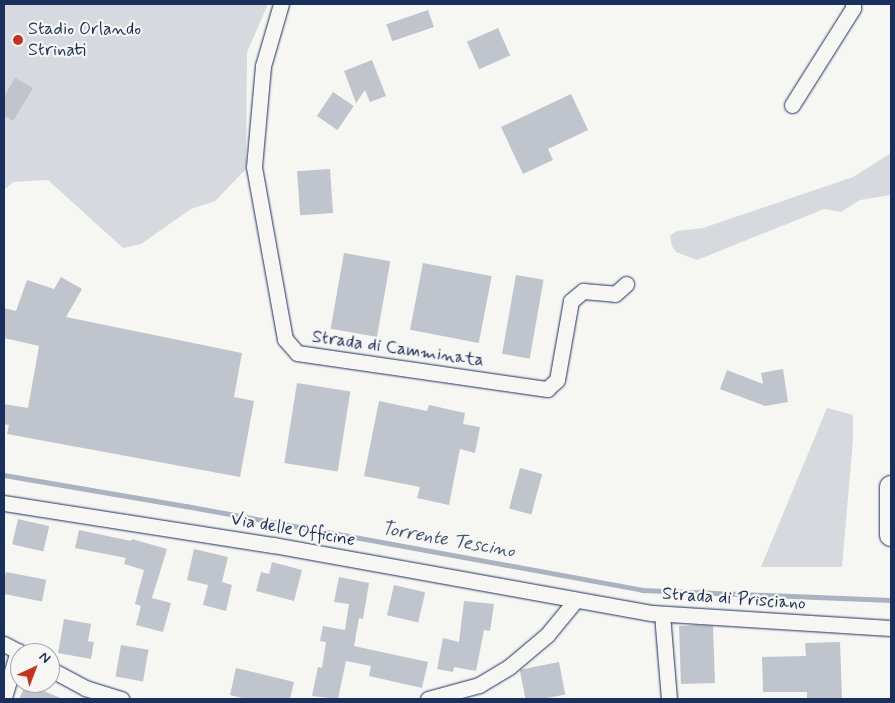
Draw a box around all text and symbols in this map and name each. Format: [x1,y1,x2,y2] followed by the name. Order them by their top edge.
[28,19,141,62] place label: Stadio Orlando Strinati
[12,34,24,46] marker: Stadio Orlando Strinati
[312,326,484,372] street label: Strada di Camminata
[229,508,357,552] street label: Via delle Officine
[383,518,513,562] water label: Torrente Tescino
[662,583,806,615] street label: Strada di Prisciano
[10,643,60,693] north arrow
[35,648,54,668] text: N

